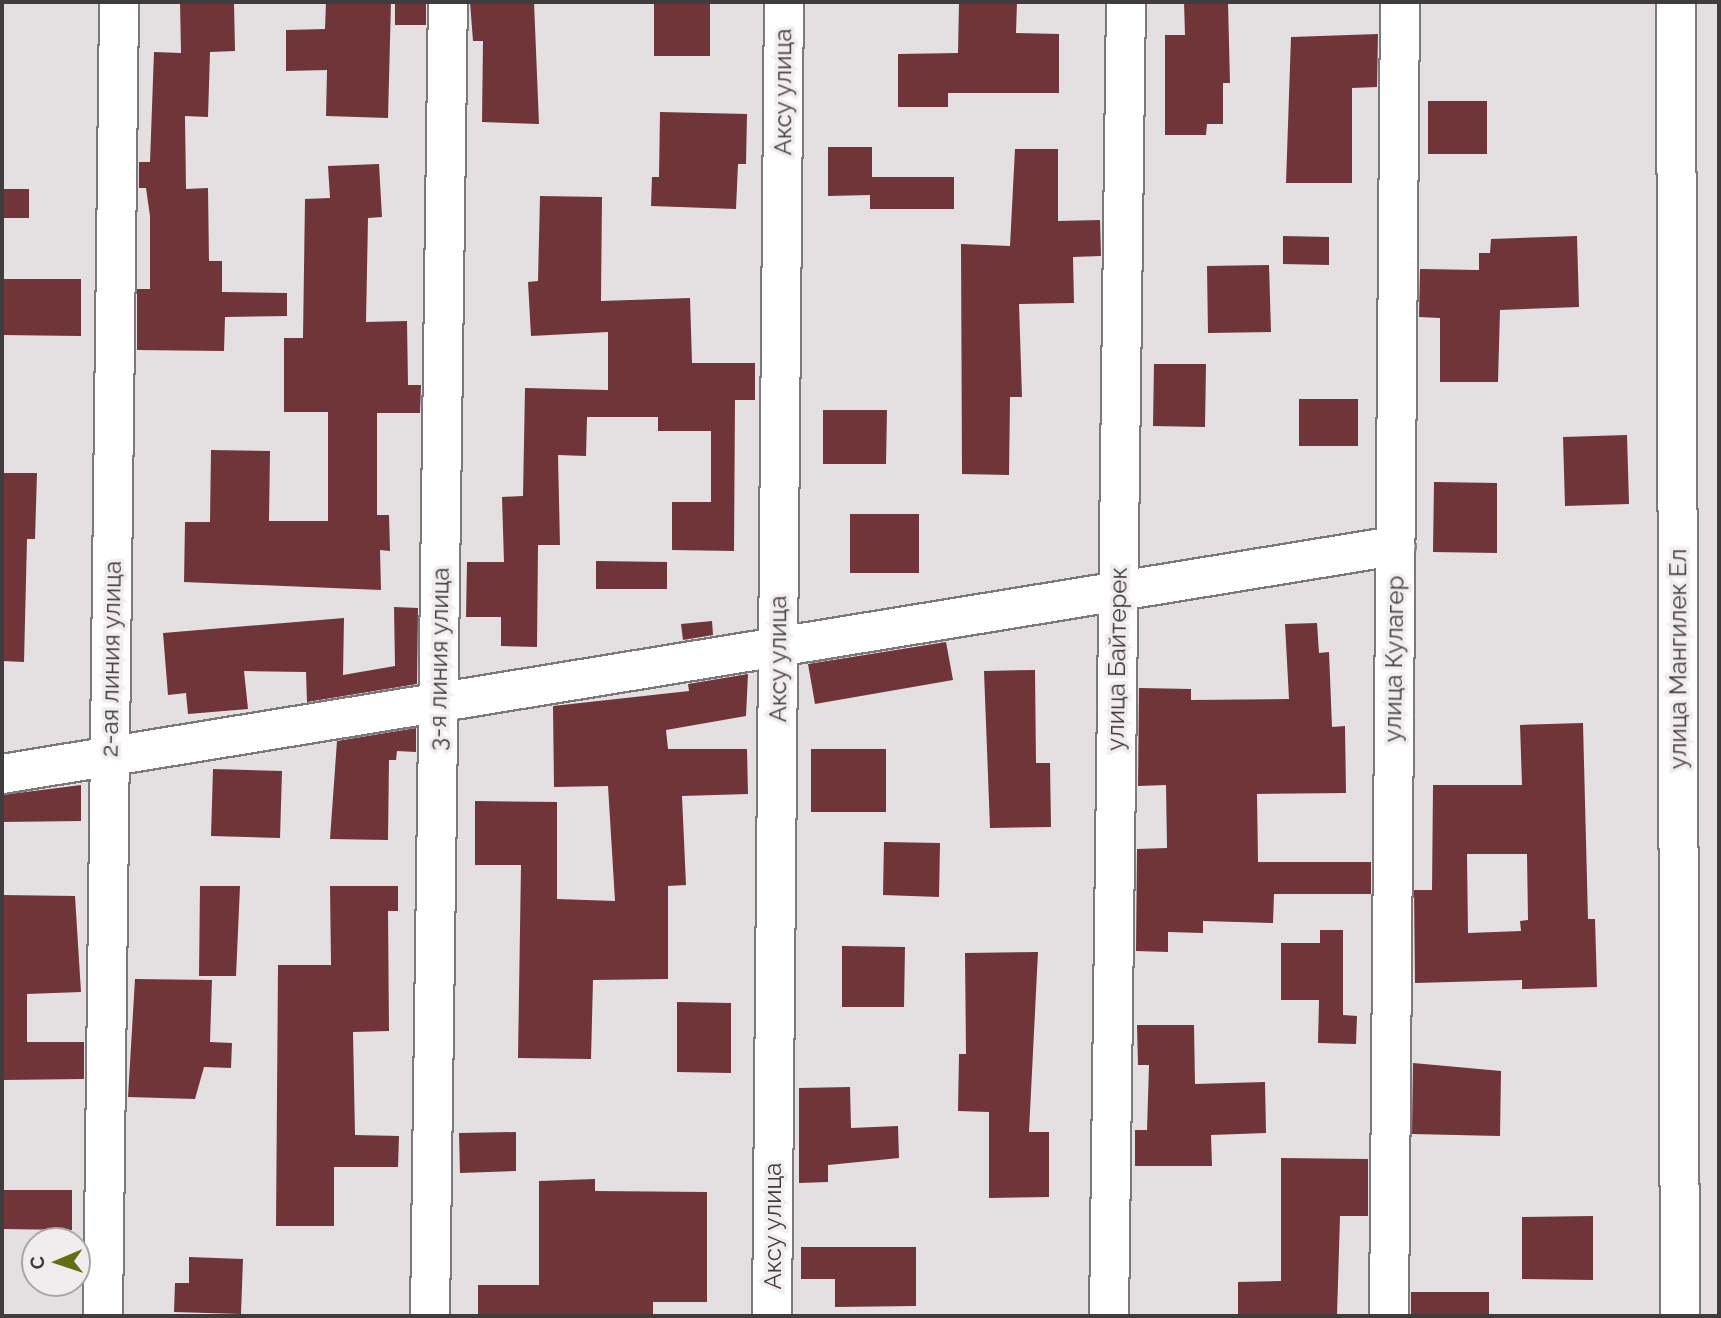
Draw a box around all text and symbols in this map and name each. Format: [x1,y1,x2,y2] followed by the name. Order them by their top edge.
[769,28,797,156] street label: Аксу улица
[1664,549,1692,769] street label: улица Мангилек Ел
[95,560,127,758] street label: 2-ая линия улица
[423,567,455,751] street label: 3-я линия улица
[1101,567,1133,751] street label: улица Байтерек
[1378,575,1410,743] street label: улица Кулагер
[764,595,792,723] street label: Аксу улица
[759,1162,787,1290] street label: Аксу улица
[21,1227,91,1297] north arrow
[26,1256,48,1270] text: С

